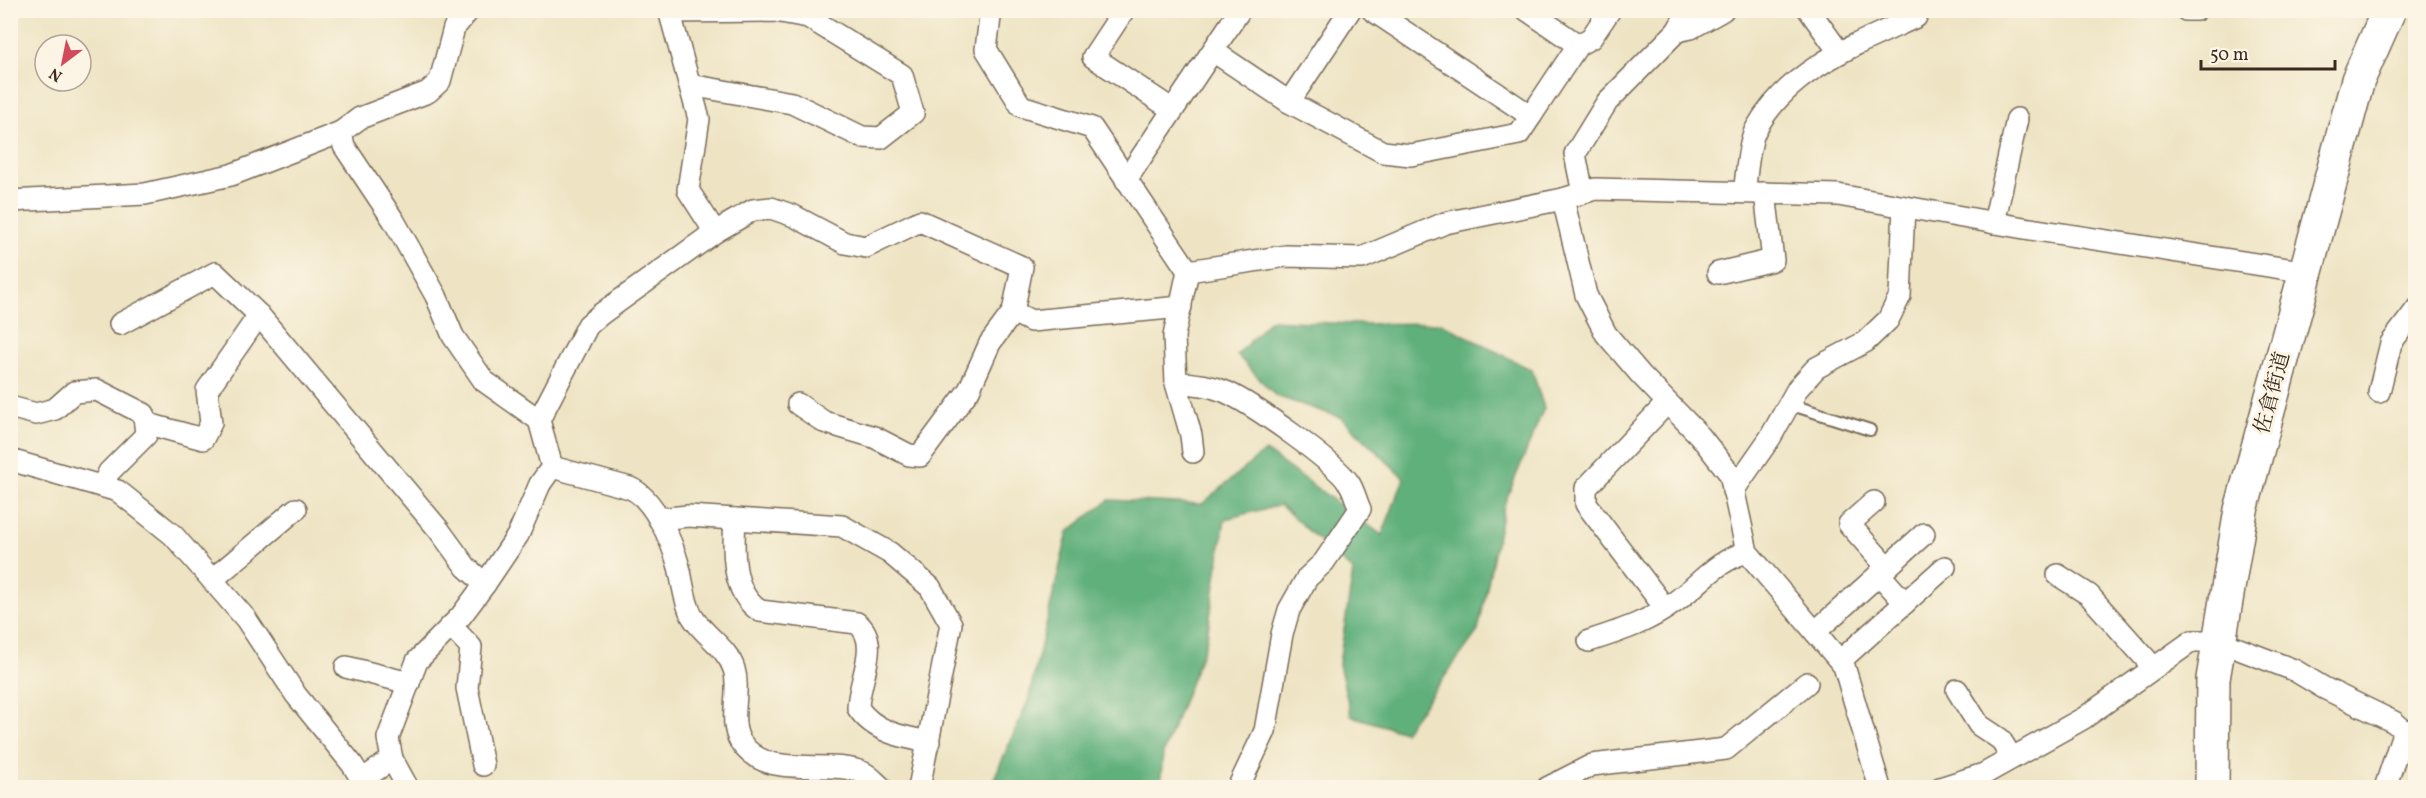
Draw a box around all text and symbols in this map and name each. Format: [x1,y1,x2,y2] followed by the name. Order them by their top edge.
[33,33,93,93] north arrow
[2201,33,2334,71] scale bar
[2210,43,2249,68] text: 50 m
[45,61,67,86] text: N
[2248,349,2298,437] street label: 佐倉街道

